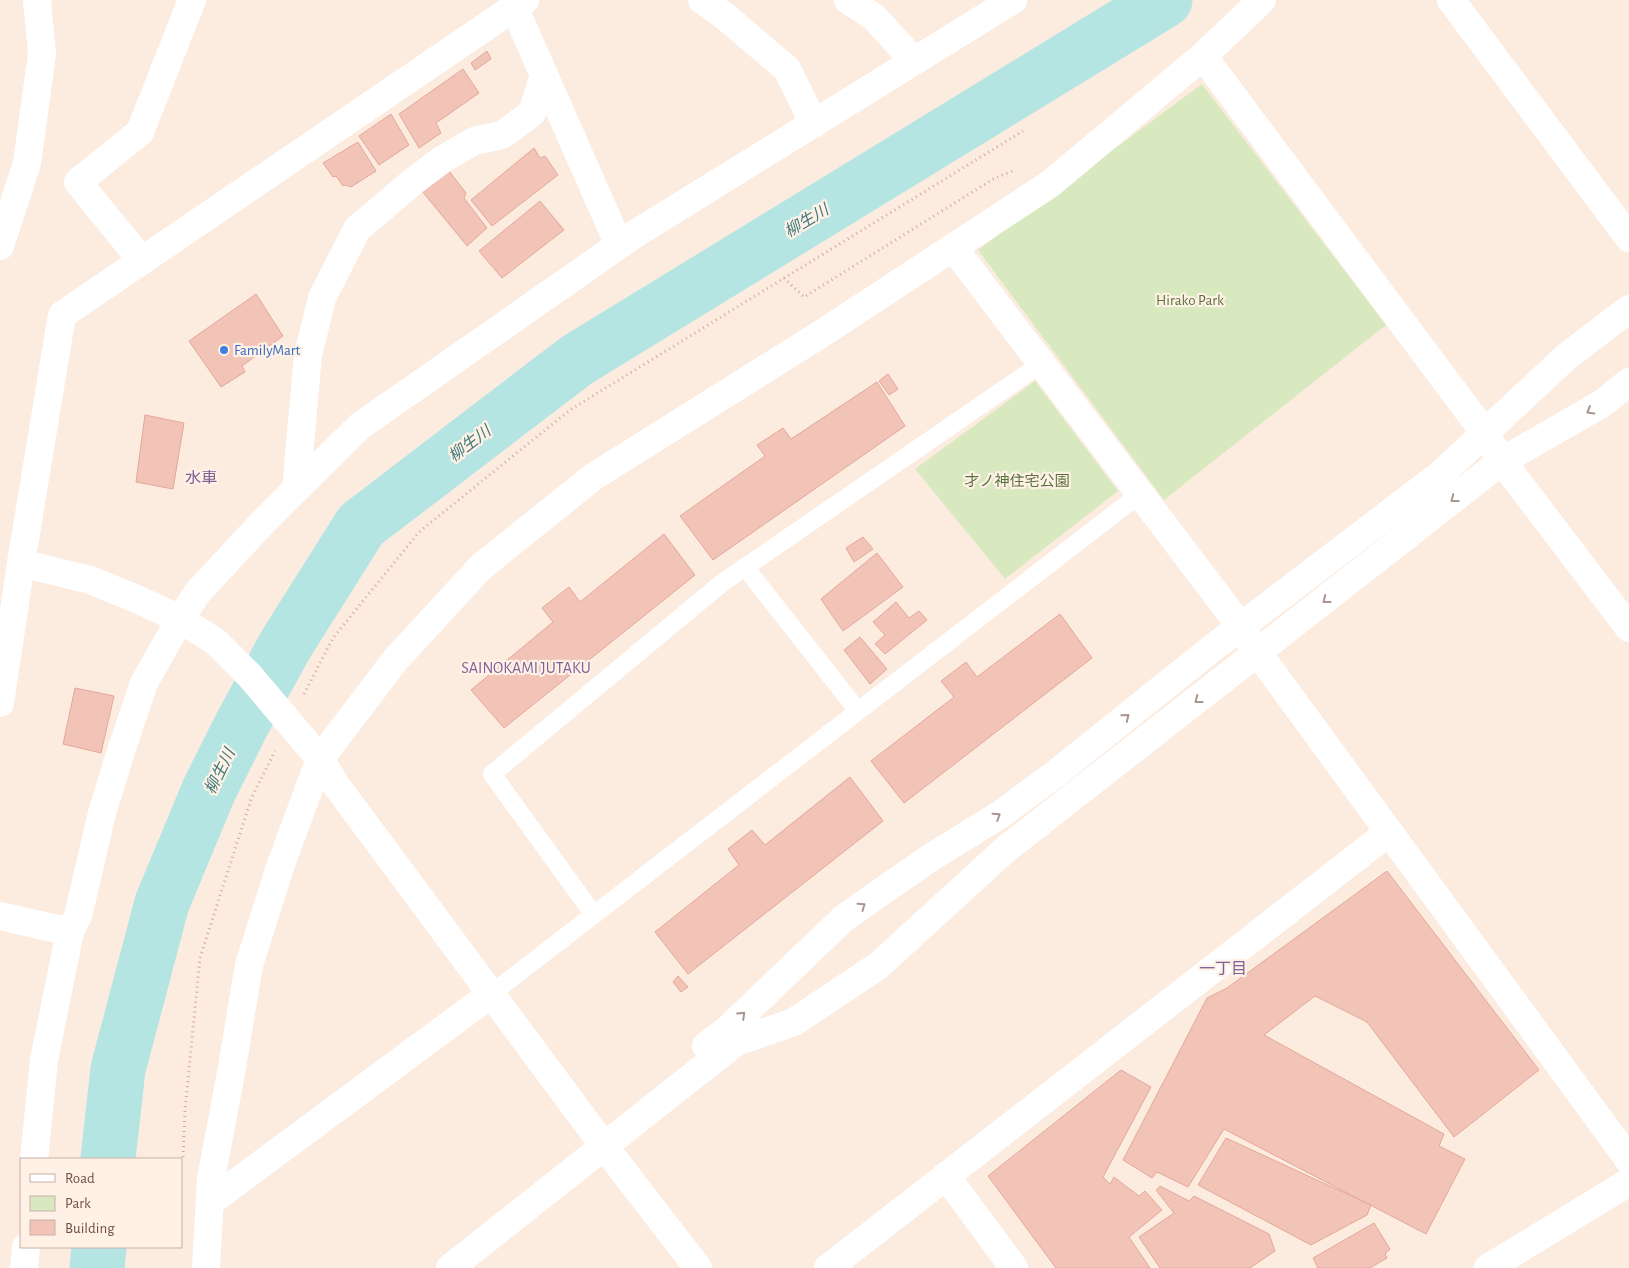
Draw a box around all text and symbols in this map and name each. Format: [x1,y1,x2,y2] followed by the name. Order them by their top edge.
[781,200,833,240] water label: 柳生川
[1156,293,1224,308] park label: Hirako Park
[234,343,301,358] place label: FamilyMart
[218,344,230,356] marker: FamilyMart
[1586,405,1595,415] one-way arrow
[445,421,495,465] water label: 柳生川
[185,470,217,486] district label: 水車
[964,472,1070,489] park label: 才ノ神住宅公園
[1451,494,1460,502] one-way arrow
[1323,594,1332,602] one-way arrow
[461,660,591,676] district label: SAINOKAMI JUTAKU
[1195,694,1204,702] one-way arrow
[1120,715,1129,723] one-way arrow
[201,744,238,797] water label: 柳生川
[991,813,1001,822] one-way arrow
[856,903,866,912] one-way arrow
[1199,961,1247,977] district label: 一丁目
[736,1012,745,1021] one-way arrow
[20,1158,182,1248] legend
[65,1171,95,1186] text: Road
[65,1196,91,1211] text: Park
[65,1221,115,1236] text: Building

